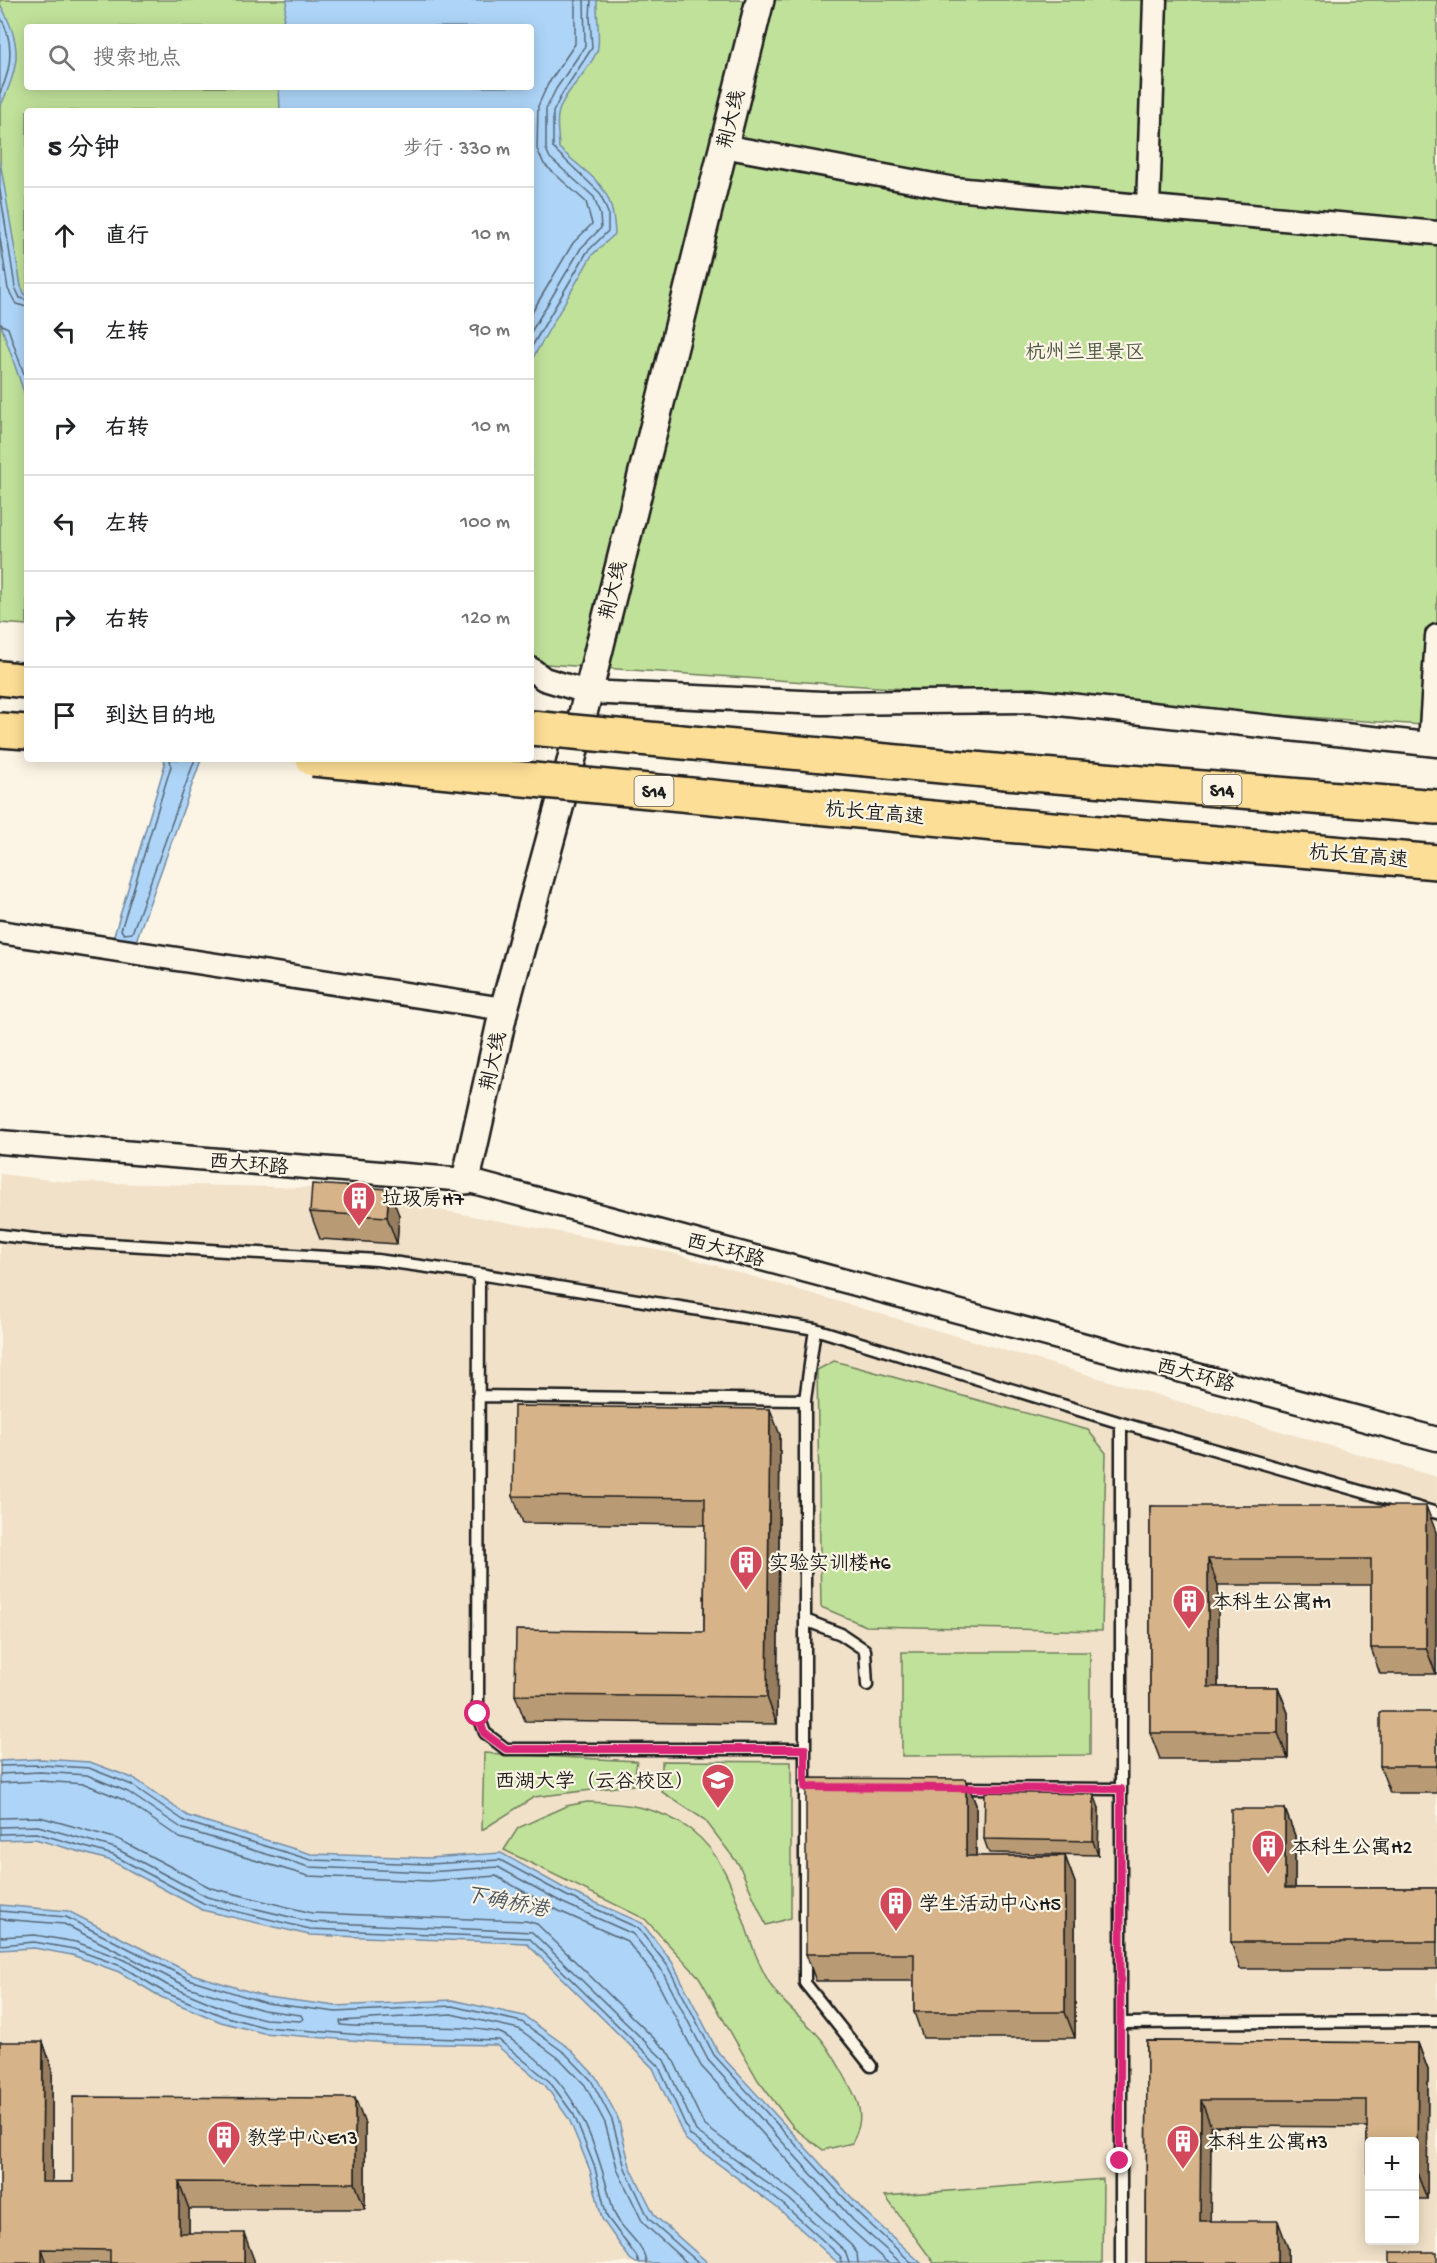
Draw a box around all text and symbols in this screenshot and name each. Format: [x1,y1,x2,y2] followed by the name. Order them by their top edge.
[24,24,534,90] search box
[45,41,78,74] icon: search
[93,47,181,73] text: 搜索地点
[713,87,752,152] street label: 荆大线
[48,135,120,166] text: 5 分钟
[403,139,510,162] text: 步行 · 330 m
[48,219,81,252] icon: ahead
[472,224,510,247] text: 10 m
[105,225,149,251] text: 直行
[48,315,81,348] icon: left
[470,320,510,343] text: 90 m
[105,321,149,347] text: 左转
[1025,341,1145,366] park label: 杭州兰里景区
[48,411,81,444] icon: right
[472,416,510,439] text: 10 m
[105,417,149,443] text: 右转
[48,507,81,540] icon: left
[460,512,510,535] text: 100 m
[105,513,149,539] text: 左转
[595,558,634,623] street label: 荆大线
[48,603,81,636] icon: right
[462,608,510,631] text: 120 m
[105,609,149,635] text: 右转
[48,699,81,732] icon: arrive
[105,705,215,731] text: 到达目的地
[1202,775,1242,805] road number: S14
[634,776,674,806] road number: S14
[824,798,926,831] street label: 杭长宜高速
[1308,841,1410,874] street label: 杭长宜高速
[476,1030,513,1093] street label: 荆大线
[208,1150,291,1182] street label: 西大环路
[341,1180,377,1227] building icon: 垃圾房H7
[382,1189,464,1213] place label: 垃圾房H7
[683,1229,768,1274] street label: 西大环路
[1153,1354,1238,1399] street label: 西大环路
[728,1544,764,1591] building icon: 实验实训楼H6
[769,1552,891,1577] place label: 实验实训楼H6
[1171,1583,1207,1630] building icon: 本科生公寓H1
[1212,1591,1332,1616] place label: 本科生公寓H1
[464,1700,490,1726] route start
[700,1762,736,1809] school or university icon: 西湖大学（云谷校区）
[495,1770,695,1795] place label: 西湖大学（云谷校区）
[1250,1828,1286,1875] building icon: 本科生公寓H2
[1291,1836,1412,1861] place label: 本科生公寓H2
[463,1882,552,1925] water label: 下确桥港
[878,1885,914,1932] building icon: 学生活动中心H5
[919,1893,1061,1918] place label: 学生活动中心H5
[206,2119,242,2166] building icon: 教学中心E13
[1165,2123,1201,2170] building icon: 本科生公寓H3
[247,2127,358,2152] place label: 教学中心E13
[1206,2131,1328,2156] place label: 本科生公寓H3
[1365,2137,1419,2245] map controls
[1365,2137,1419,2191] button: +
[1106,2147,1132,2173] route end
[1365,2191,1419,2245] button: −

